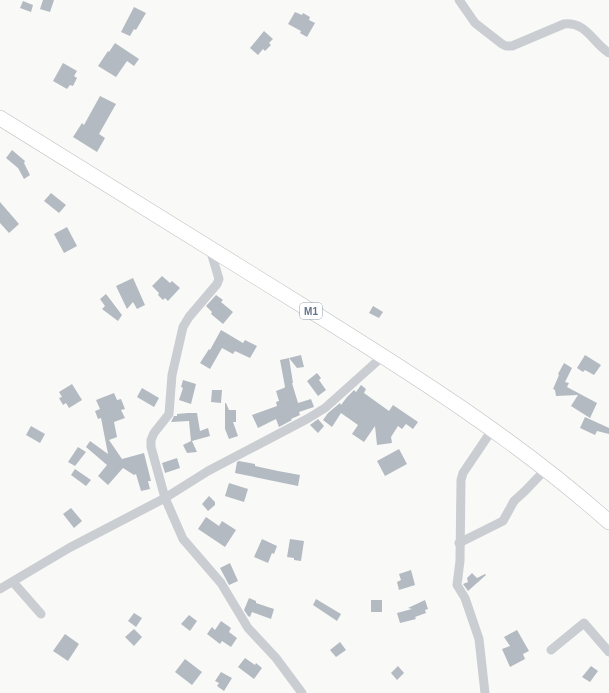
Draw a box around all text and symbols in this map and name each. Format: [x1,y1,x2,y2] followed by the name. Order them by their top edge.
[300,303,322,319] road number: M1

